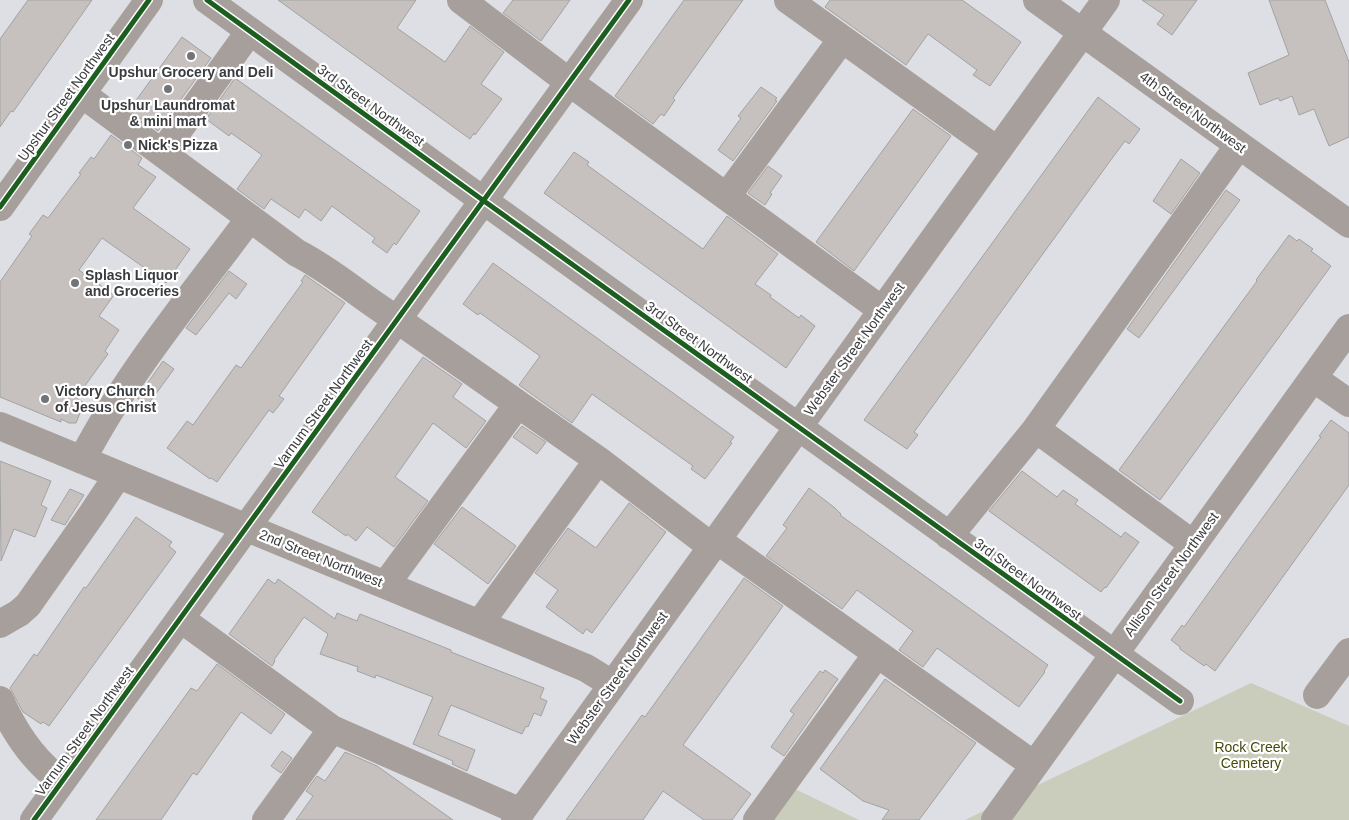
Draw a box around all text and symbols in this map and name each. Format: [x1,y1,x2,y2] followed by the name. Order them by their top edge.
[14,30,118,164] street label: Upshur Street Northwest
[185,50,197,62] marker: Upshur Grocery and Deli
[314,61,428,149] street label: 3rd Street Northwest
[109,64,273,80] place label: Upshur Grocery and Deli
[1137,68,1249,156] street label: 4th Street Northwest
[162,83,174,95] marker: Upshur Laundromat & mini mart
[101,97,235,129] place label: Upshur Laundromat & mini mart
[138,137,218,153] place label: Nick's Pizza
[122,139,134,151] marker: Nick's Pizza
[85,267,179,299] place label: Splash Liquor and Groceries
[69,277,81,289] marker: Splash Liquor and Groceries
[800,279,908,418] street label: Webster Street Northwest
[642,298,756,386] street label: 3rd Street Northwest
[271,336,375,472] street label: Varnum Street Northwest
[55,383,156,415] place label: Victory Church of Jesus Christ
[39,393,51,405] marker: Victory Church of Jesus Christ
[1121,509,1221,639] street label: Allison Street Northwest
[257,526,385,590] street label: 2nd Street Northwest
[971,535,1085,623] street label: 3rd Street Northwest
[563,608,671,747] street label: Webster Street Northwest
[32,663,136,799] street label: Varnum Street Northwest
[1214,739,1289,771] park label: Rock Creek Cemetery

